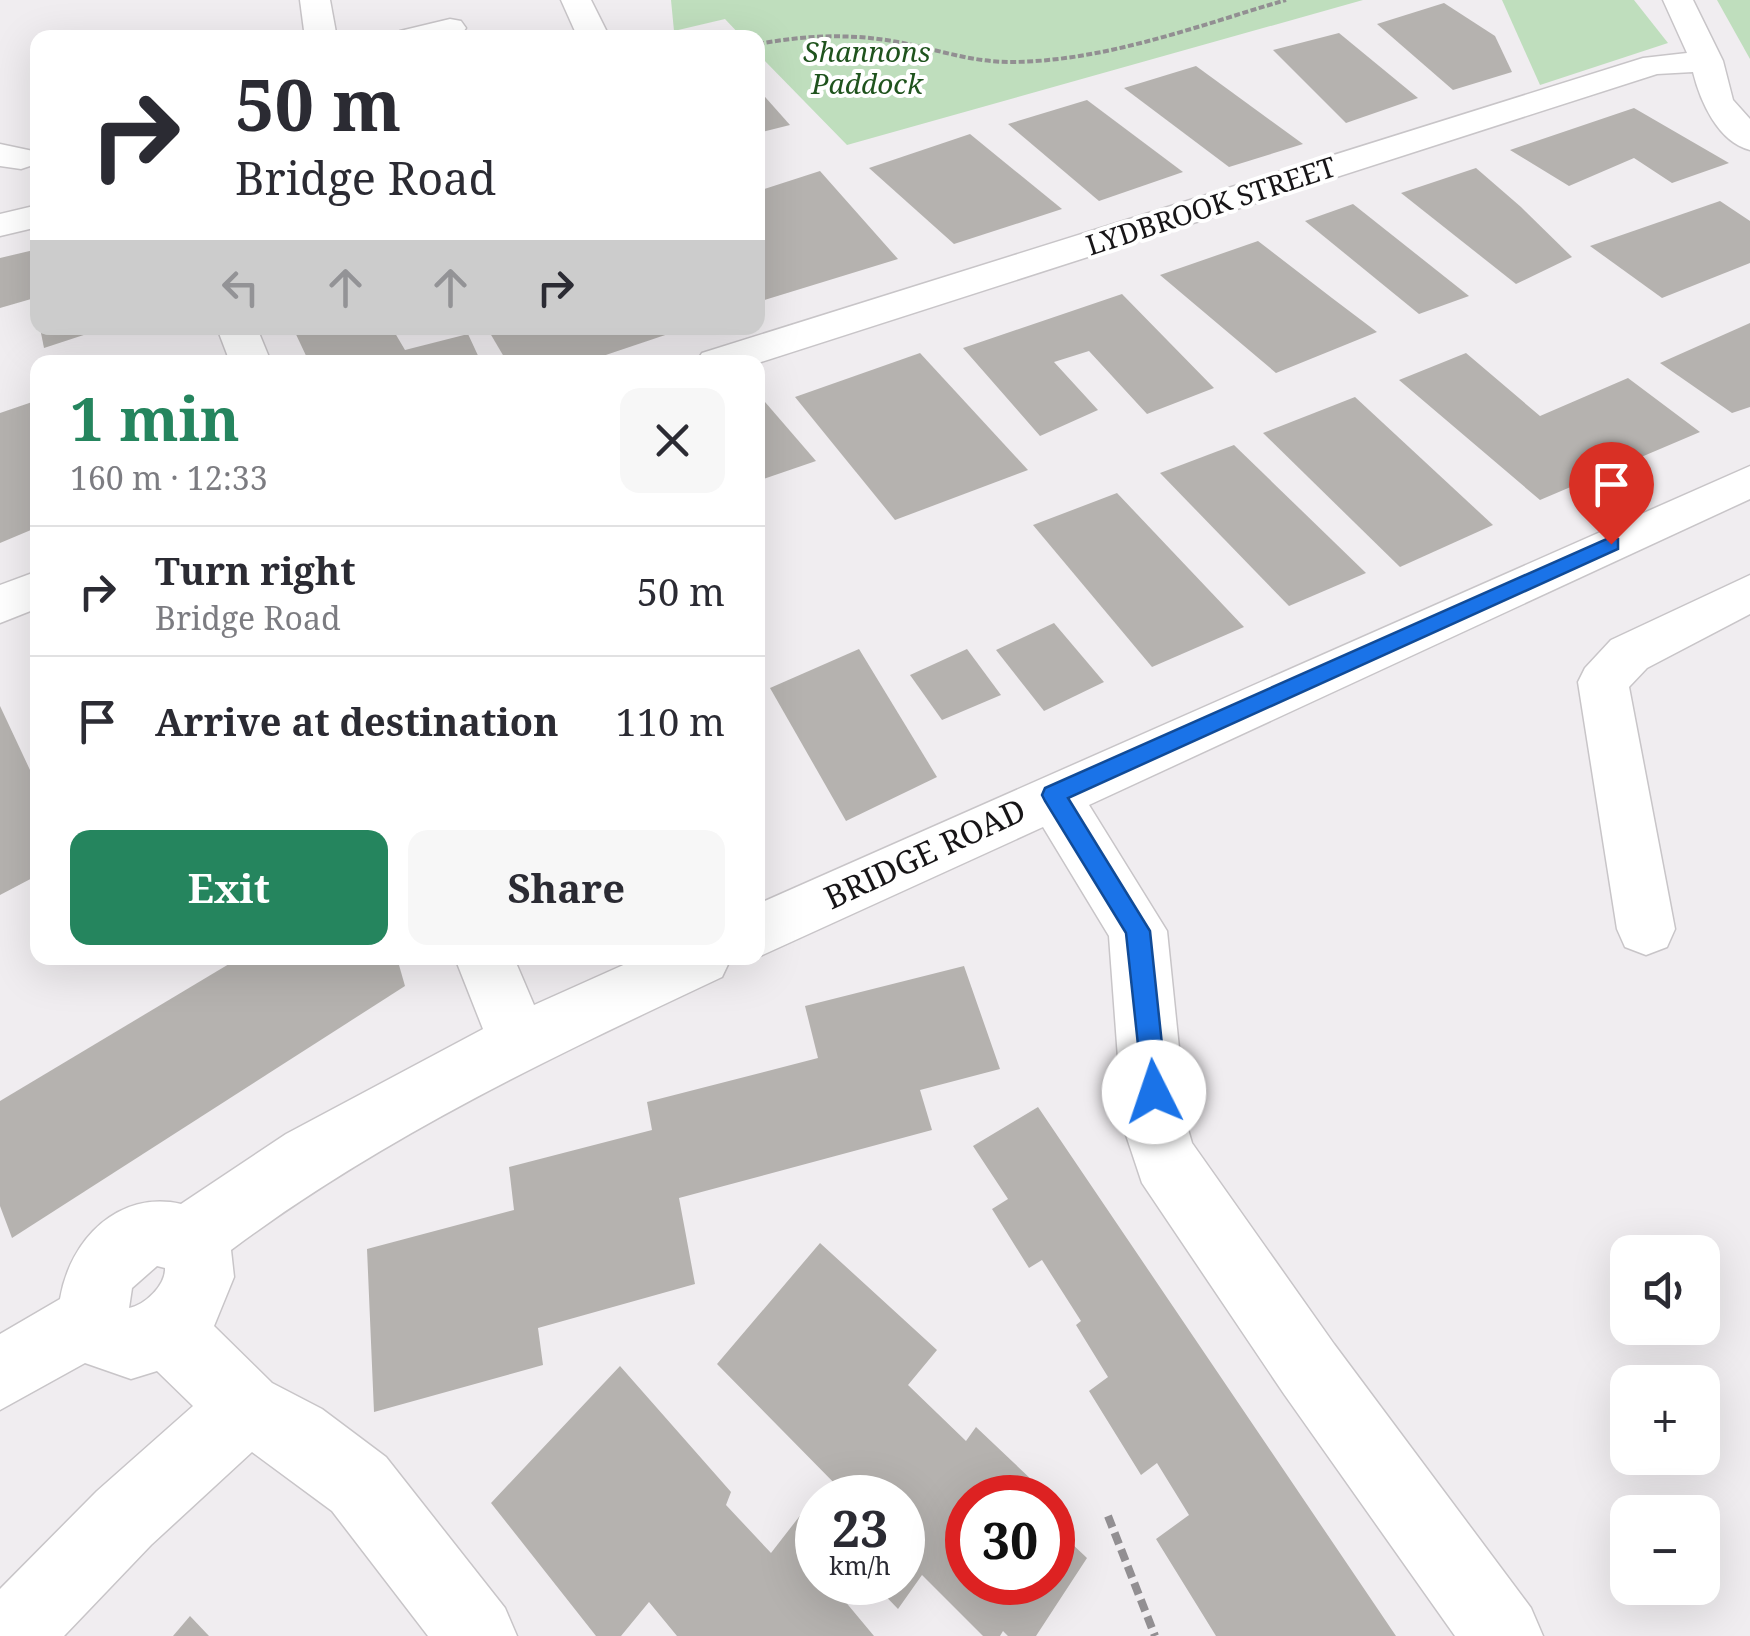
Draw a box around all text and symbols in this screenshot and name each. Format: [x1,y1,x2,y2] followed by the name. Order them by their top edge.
[803,32,931,102] park label: Shannons Paddock
[235,56,401,152] text: 50 m
[70,70,200,200] icon: right
[235,147,496,208] text: Bridge Road
[1081,147,1340,263] street label: LYDBROOK STREET
[213,260,268,315] icon: left
[318,260,373,315] icon: ahead
[423,260,478,315] icon: ahead
[528,260,583,315] icon: right
[70,377,240,459] text: 1 min
[620,388,725,493] button: close
[1569,442,1654,545] pin
[70,456,268,499] text: 160 m · 12:33
[1584,457,1639,512] icon: arrive
[155,544,356,596] text: Turn right
[70,564,125,619] icon: right
[637,565,725,617] text: 50 m
[155,596,341,639] text: Bridge Road
[70,694,125,749] icon: arrive
[155,695,559,747] text: Arrive at destination
[615,695,725,747] text: 110 m
[817,787,1032,918] street label: BRIDGE ROAD
[70,830,388,945] button: Exit
[408,830,725,945] button: Share
[1102,1040,1206,1144] position arrow
[1610,1235,1720,1605] map controls
[1610,1235,1720,1345] button: sound
[1610,1365,1720,1475] button: +
[945,1475,1075,1605] speed limit sign: 30
[832,1494,888,1562] text: 23
[1610,1495,1720,1605] button: −
[829,1548,891,1582] text: km/h

